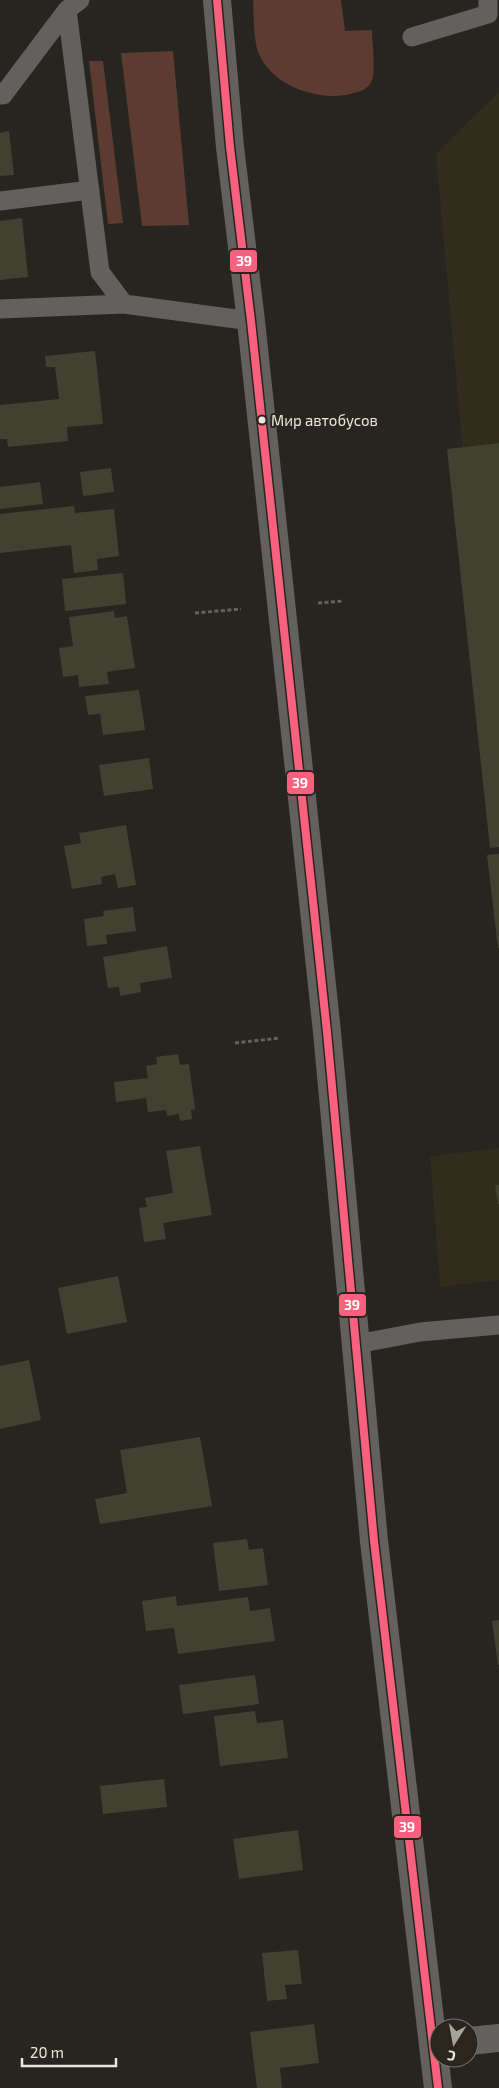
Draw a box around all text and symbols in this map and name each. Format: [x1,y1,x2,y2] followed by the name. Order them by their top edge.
[229,249,258,273] line badge: 39
[236,252,252,269] text: 39
[271,411,378,430] place label: Мир автобусов
[257,415,267,425] marker: Мир автобусов
[286,771,315,795] line badge: 39
[292,774,308,791] text: 39
[338,1293,367,1317] line badge: 39
[344,1296,360,1313] text: 39
[393,1815,422,1839] line badge: 39
[399,1818,415,1835] text: 39
[429,2018,479,2068] north arrow
[22,2036,116,2068] scale bar
[30,2043,64,2061] text: 20 m
[446,2047,457,2065] text: С

